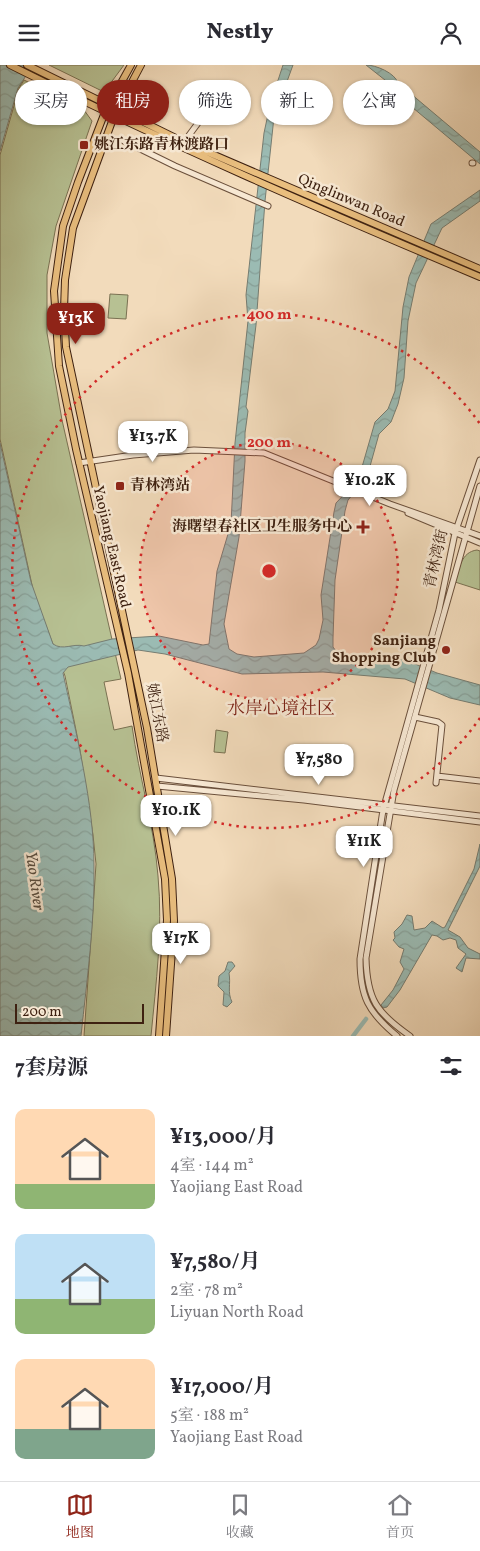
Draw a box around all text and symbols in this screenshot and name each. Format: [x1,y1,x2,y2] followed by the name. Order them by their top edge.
[207,17,273,48] text: Nestly
[15,19,43,47] icon: menu
[437,19,465,47] icon: person
[15,80,87,125] chip: 买房
[97,80,169,125] chip: 租房
[179,80,251,125] chip: 筛选
[261,80,333,125] chip: 新上
[343,80,415,125] chip: 公寓
[94,135,229,156] place label: 姚江东路青林渡路口
[78,139,90,151] marker: 姚江东路青林渡路口
[294,169,408,233] street label: Qinglinwan Road
[46,303,106,345] pin: ¥13K
[247,305,292,326] text: 400 m
[58,308,94,330] text: ¥13K
[112,421,194,463] pin: ¥13.7K
[129,426,177,448] text: ¥13.7K
[247,433,291,454] text: 200 m
[329,465,411,507] pin: ¥10.2K
[345,470,395,492] text: ¥10.2K
[130,476,190,497] place label: 青林湾站
[114,480,126,492] marker: 青林湾站
[87,484,135,610] street label: Yaojiang East Road
[172,517,352,538] place label: 海曙望春社区卫生服务中心
[356,520,370,534] marker: 海曙望春社区卫生服务中心
[420,527,454,591] street label: 青林湾街
[260,562,278,580] centre of rings
[332,631,436,669] place label: Sanjiang Shopping Club
[440,644,452,656] marker: Sanjiang Shopping Club
[140,682,172,744] street label: 姚江东路
[227,697,335,722] district label: 水岸心境社区
[278,743,360,786] pin: ¥7,580
[296,749,342,771] text: ¥7,580
[135,795,217,837] pin: ¥10.1K
[152,800,200,822] text: ¥10.1K
[334,825,394,868] pin: ¥11K
[347,831,381,853] text: ¥11K
[19,850,49,913] water label: Yao River
[151,923,211,965] pin: ¥17K
[163,928,199,950] text: ¥17K
[15,1001,144,1024] scale bar
[22,1003,62,1022] text: 200 m
[437,1052,465,1080] icon: filters
[15,1054,88,1083] text: 7套房源
[170,1123,277,1152] text: ¥13,000/月
[55,1129,115,1189] icon: home
[170,1155,254,1177] text: 4室 · 144 m²
[170,1177,303,1199] text: Yaojiang East Road
[170,1248,261,1277] text: ¥7,580/月
[55,1254,115,1314] icon: home
[170,1280,243,1302] text: 2室 · 78 m²
[170,1302,304,1324] text: Liyuan North Road
[170,1373,274,1402] text: ¥17,000/月
[55,1379,115,1439] icon: home
[170,1405,249,1427] text: 5室 · 188 m²
[170,1427,303,1449] text: Yaojiang East Road
[66,1491,94,1543] tab: 地图
[226,1491,254,1543] tab: 收藏
[386,1491,414,1543] tab: 首页

